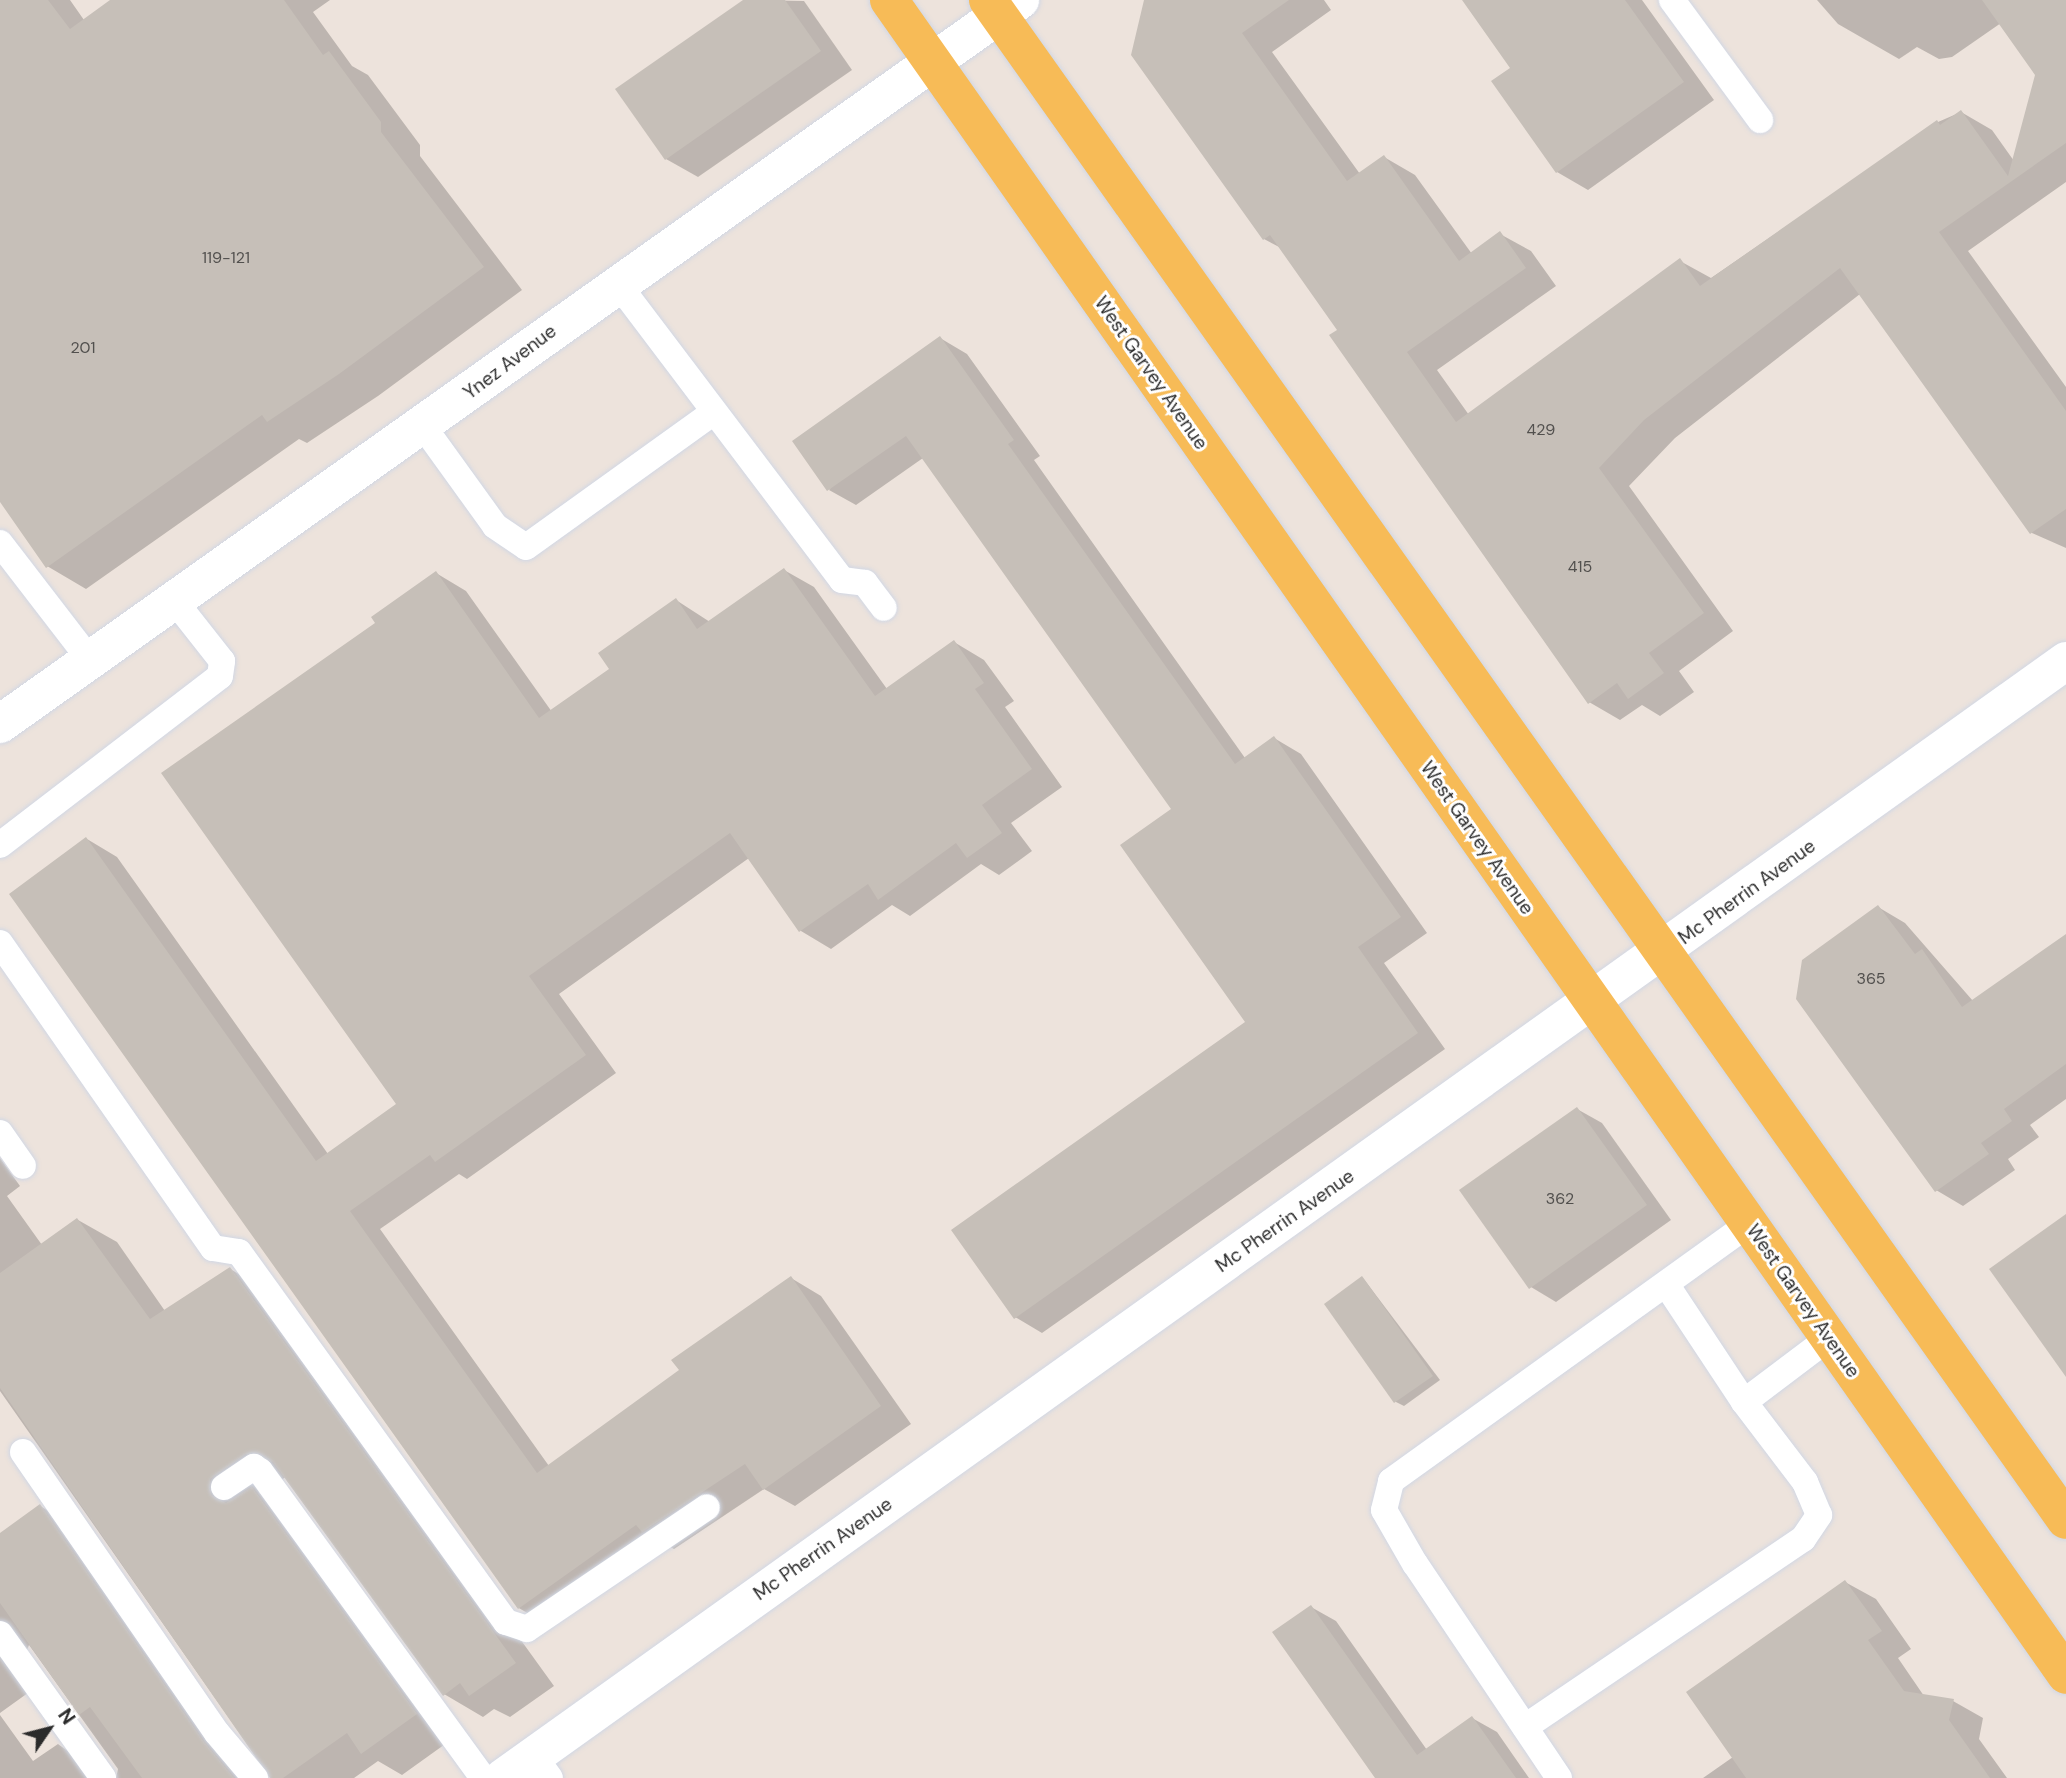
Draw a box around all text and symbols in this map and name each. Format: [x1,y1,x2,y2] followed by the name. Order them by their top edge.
[202,248,250,268] house number: 119-121
[1090,292,1212,454] street label: West Garvey Avenue
[459,320,561,404] street label: Ynez Avenue
[71,338,95,358] house number: 201
[1527,420,1555,440] house number: 429
[1568,557,1592,577] house number: 415
[1416,757,1538,919] street label: West Garvey Avenue
[1674,835,1820,949] street label: Mc Pherrin Avenue
[1857,969,1885,989] house number: 365
[1211,1165,1359,1277] street label: Mc Pherrin Avenue
[1546,1189,1574,1209] house number: 362
[1742,1220,1864,1382] street label: West Garvey Avenue
[749,1493,897,1605] street label: Mc Pherrin Avenue
[14,1694,84,1764] north arrow
[52,1704,81,1730] text: N

